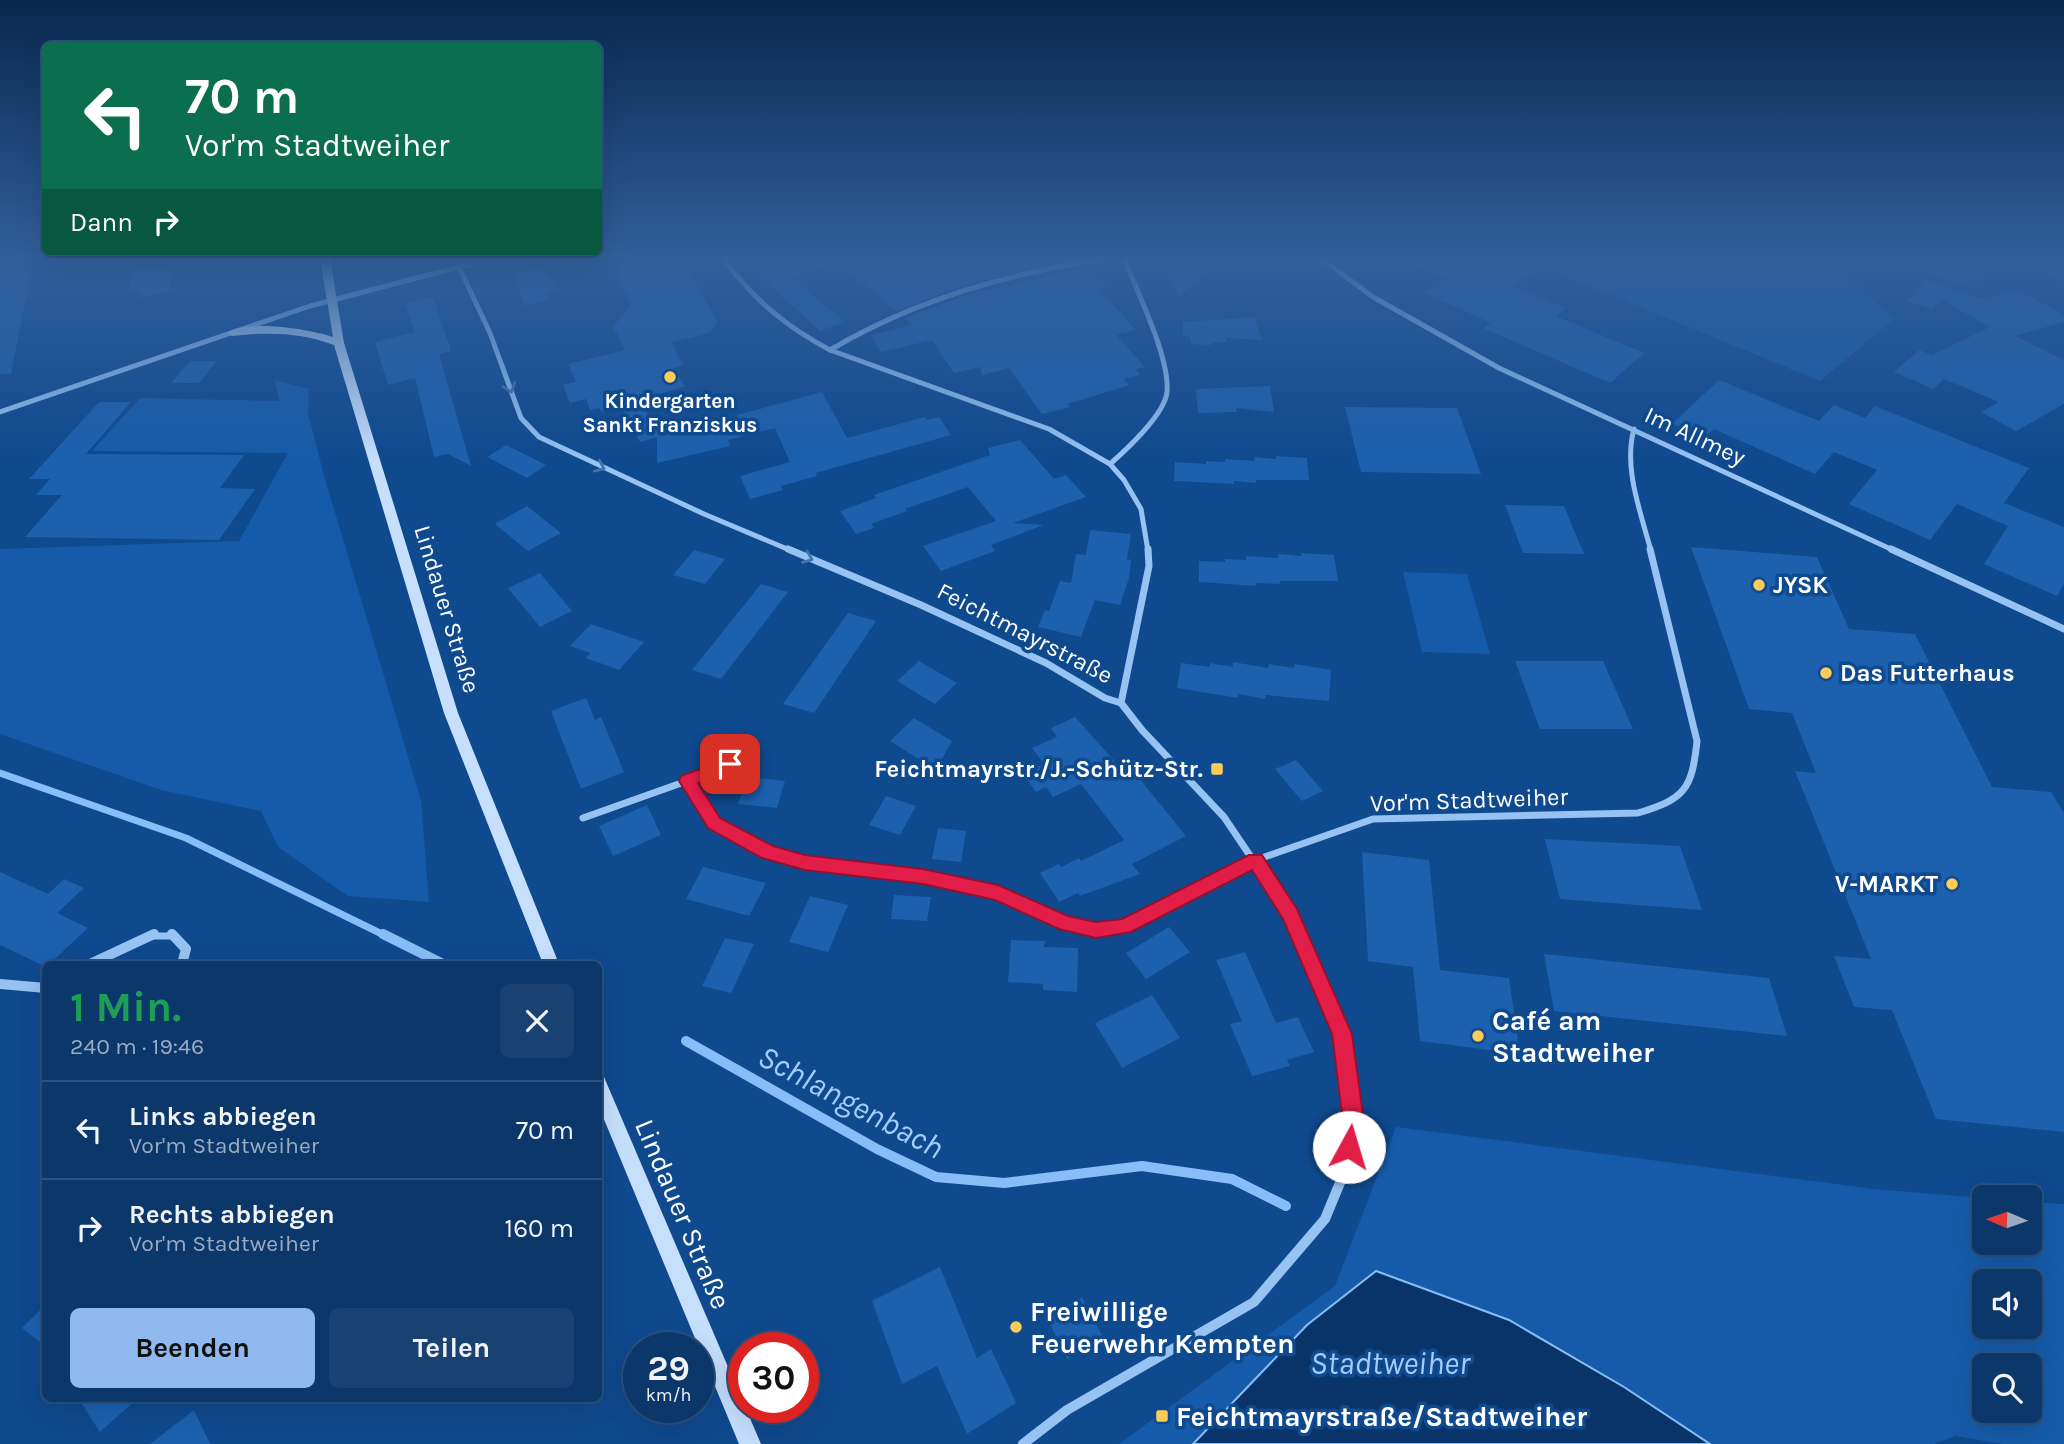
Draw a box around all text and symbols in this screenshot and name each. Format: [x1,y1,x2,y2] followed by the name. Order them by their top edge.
[185,68,299,125] text: 70 m
[70,70,161,161] icon: left
[185,127,449,164] text: Vor'm Stadtweiher
[147,203,185,241] icon: right
[70,207,133,238] text: Dann
[662,369,678,385] marker: Kindergarten Sankt Franziskus
[502,381,516,393] one-way arrow
[583,389,757,437] place label: Kindergarten Sankt Franziskus
[1640,400,1750,472] street label: Im Allmey
[592,459,605,473] one-way arrow
[408,522,486,696] street label: Lindauer Straße
[801,550,813,564] one-way arrow
[1773,571,1828,599] place label: JYSK
[933,577,1117,689] street label: Feichtmayrstraße
[1751,577,1767,593] marker: JYSK
[1840,659,2015,687] place label: Das Futterhaus
[1818,665,1834,681] marker: Das Futterhaus
[700,734,760,794] pin
[711,745,749,783] icon: arrive
[874,755,1203,783] place label: Feichtmayrstr./J.-Schütz-Str.
[1209,761,1225,777] marker: Feichtmayrstr./J.-Schütz-Str.
[1369,783,1569,817] street label: Vor'm Stadtweiher
[1835,870,1938,898] place label: V-MARKT
[1944,876,1960,892] marker: V-MARKT
[70,982,181,1032] text: 1 Min.
[500,984,574,1058] button: close
[1492,1004,1654,1069] place label: Café am Stadtweiher
[1470,1028,1486,1044] marker: Café am Stadtweiher
[70,1033,204,1060] text: 240 m · 19:46
[752,1038,950,1166] water label: Schlangenbach
[129,1101,317,1132] text: Links abbiegen
[1312,1110,1386,1184] position arrow
[70,1111,108,1149] icon: left
[628,1114,738,1314] street label: Lindauer Straße
[516,1115,574,1146] text: 70 m
[129,1132,319,1159] text: Vor'm Stadtweiher
[1972,1185,2042,1255] north arrow
[1972,1185,2042,1423] map controls
[129,1199,335,1230] text: Rechts abbiegen
[70,1209,108,1247] icon: right
[505,1213,574,1244] text: 160 m
[129,1230,319,1257] text: Vor'm Stadtweiher
[1972,1269,2042,1339] button: sound
[1030,1295,1294,1360] place label: Freiwillige Feuerwehr Kempten
[70,1308,315,1388] button: Beenden
[329,1308,574,1388] button: Teilen
[1008,1319,1024,1335] marker: Freiwillige Feuerwehr Kempten
[728,1332,819,1423] speed limit sign: 30
[1310,1345,1471,1382] water label: Stadtweiher
[647,1348,690,1389] text: 29
[1972,1353,2042,1423] button: search
[646,1384,691,1406] text: km/h
[1176,1400,1587,1433] place label: Feichtmayrstraße/Stadtweiher
[1154,1408,1170,1424] marker: Feichtmayrstraße/Stadtweiher

